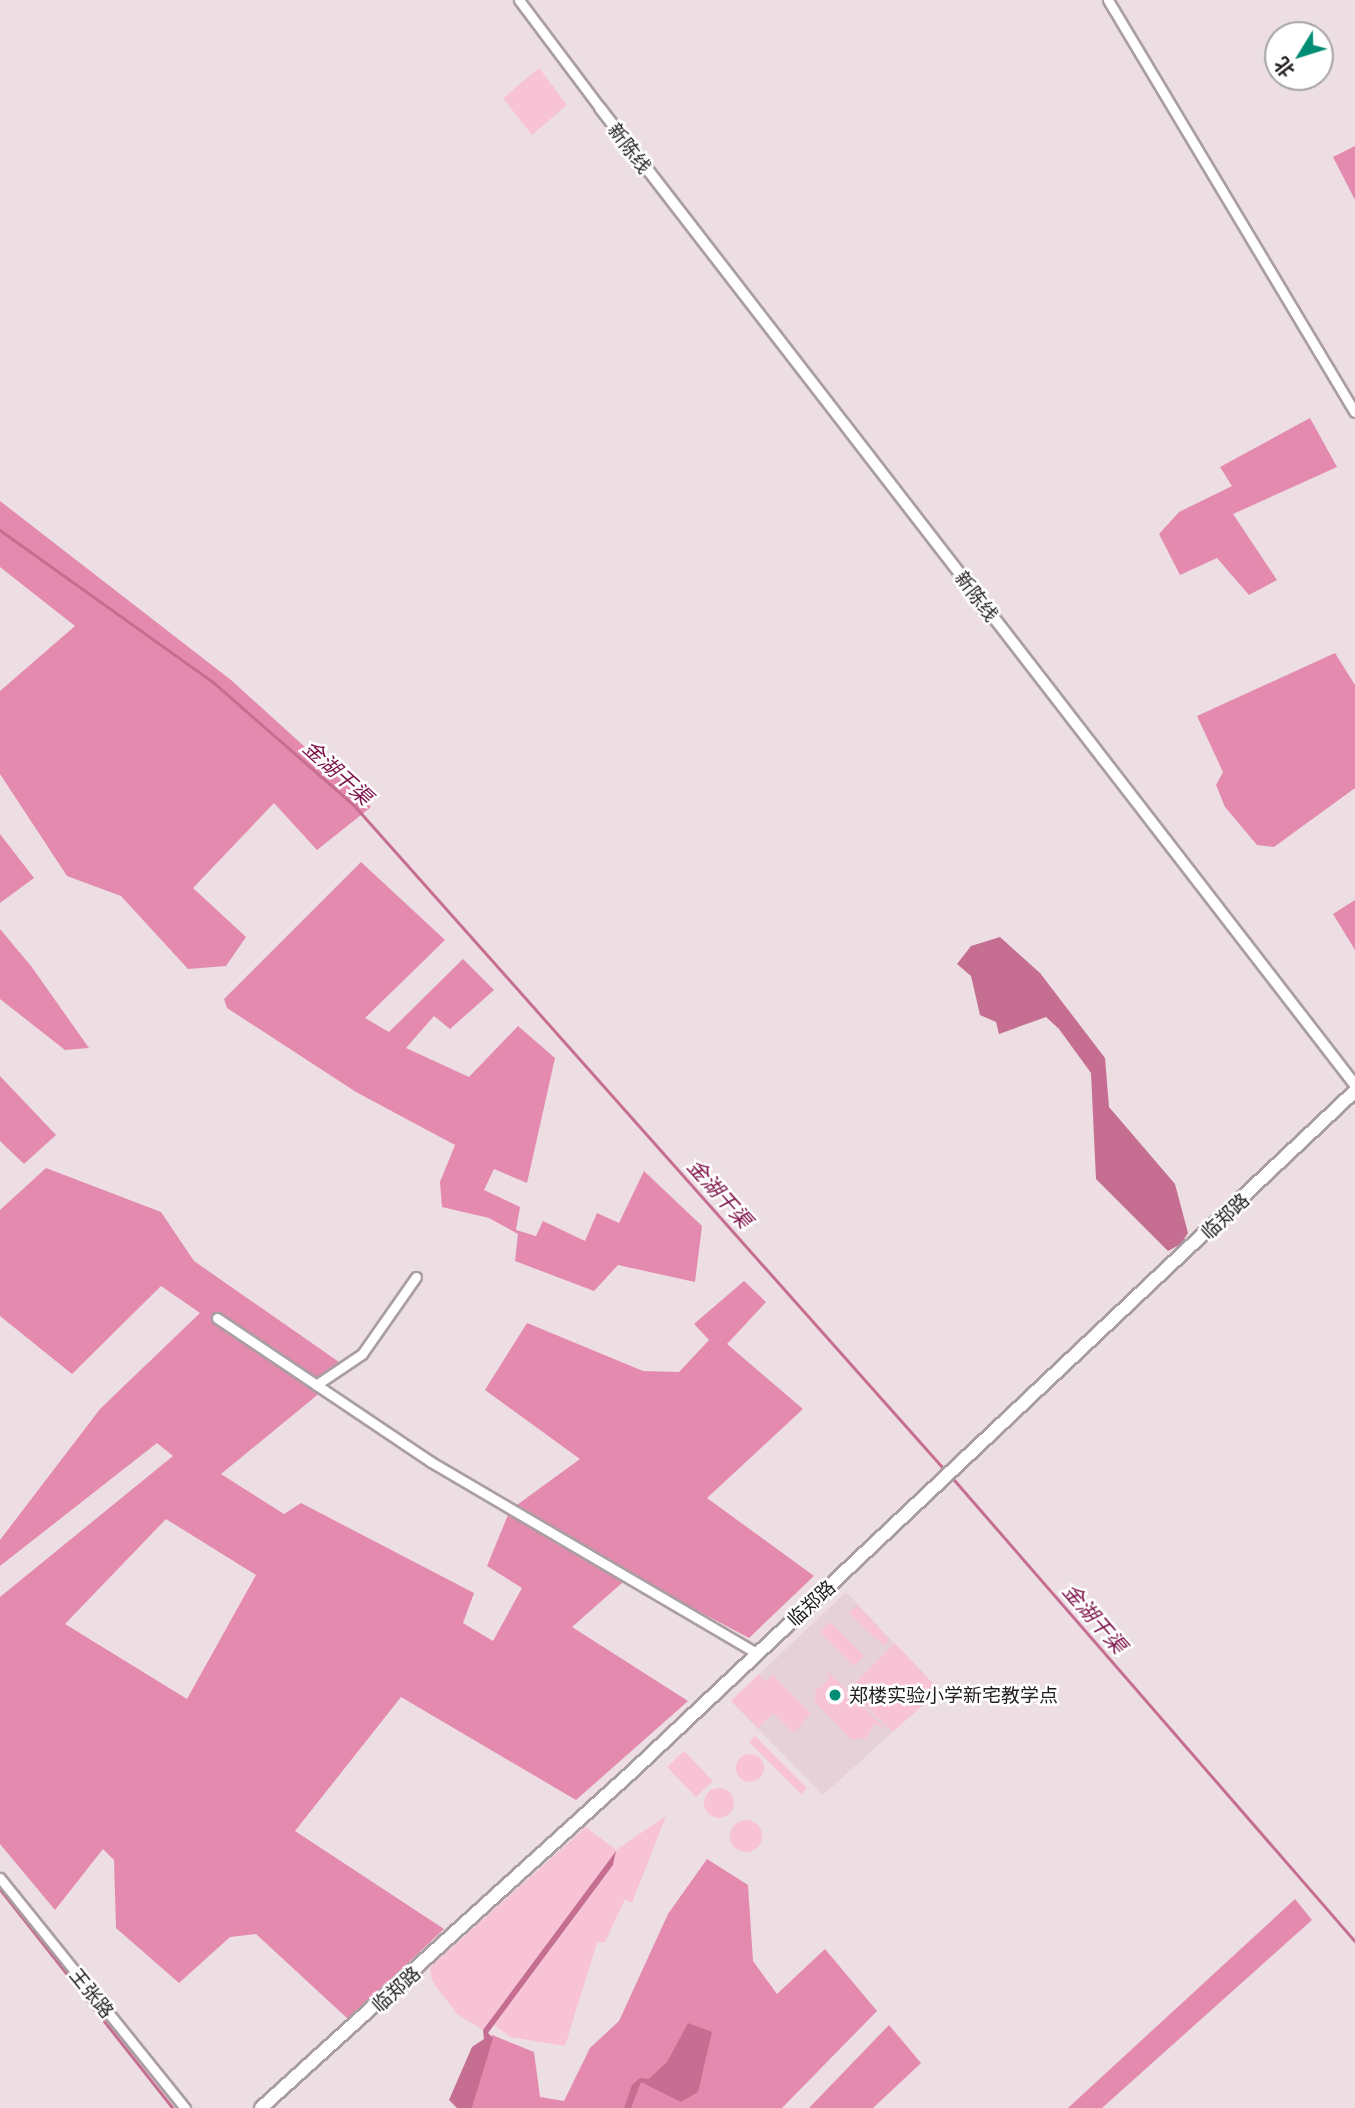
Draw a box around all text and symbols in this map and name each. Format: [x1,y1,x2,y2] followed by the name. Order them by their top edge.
[1264,21,1334,91] north arrow
[1269,53,1299,83] text: 北
[603,119,657,177] street label: 新陈线
[950,567,1004,625] street label: 新陈线
[298,735,378,809] water label: 金湖干渠
[683,1153,757,1233] water label: 金湖干渠
[1196,1188,1254,1244] street label: 临郑路
[782,1575,840,1631] street label: 临郑路
[1058,1578,1132,1658] water label: 金湖干渠
[849,1684,1058,1706] place label: 郑楼实验小学新宅教学点
[827,1687,843,1703] marker: 郑楼实验小学新宅教学点
[367,1961,425,2017] street label: 临郑路
[65,1964,119,2022] street label: 王张路

